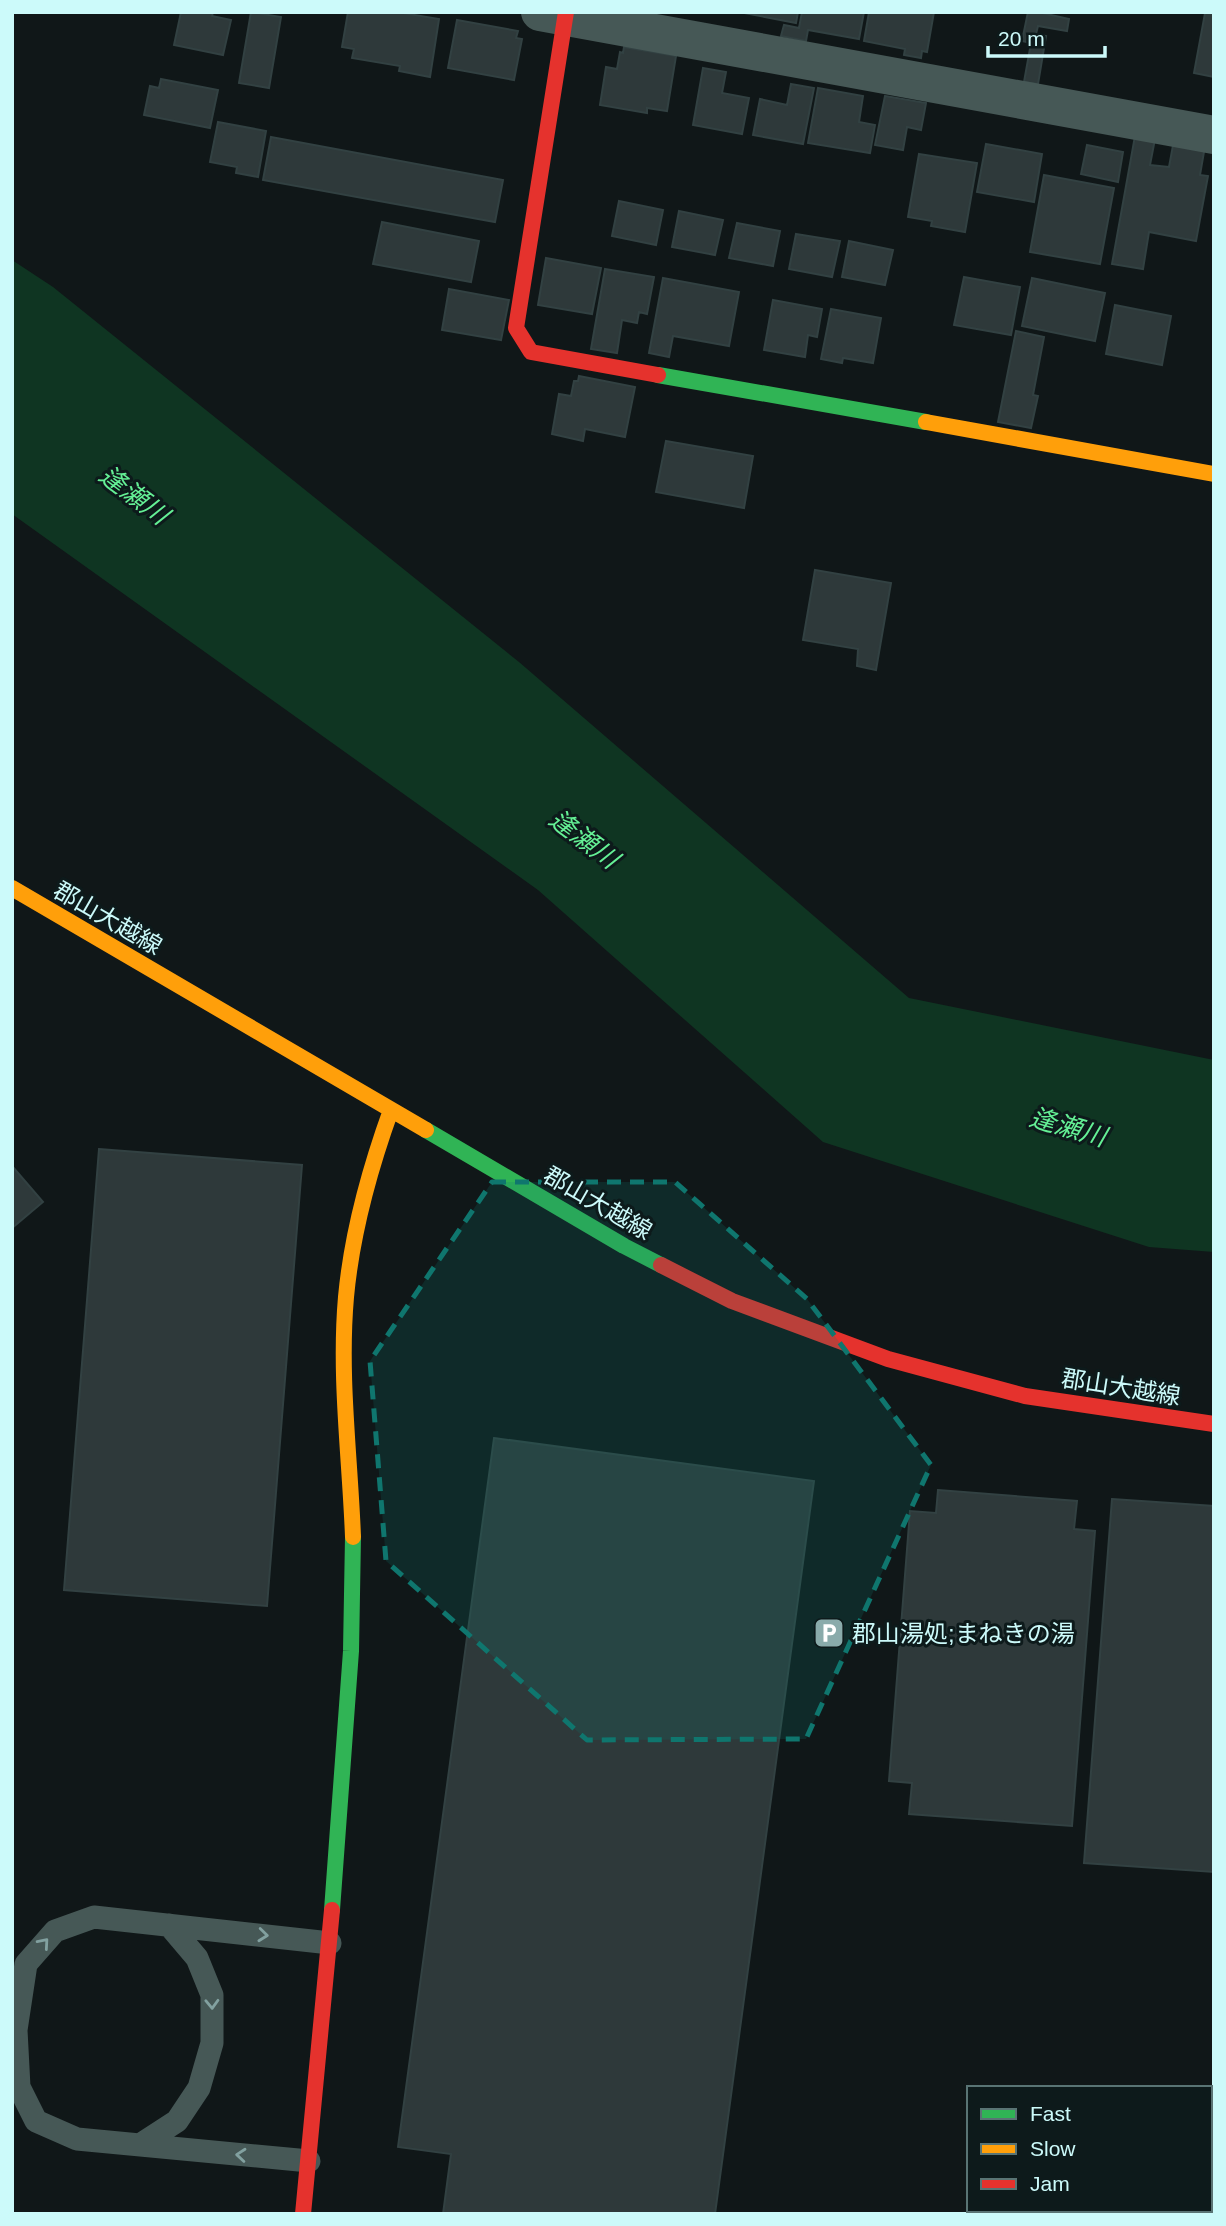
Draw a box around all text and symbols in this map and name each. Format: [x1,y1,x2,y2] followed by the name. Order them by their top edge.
[988,14,1105,58] scale bar
[998,27,1045,50] text: 20 m
[94,460,177,532] water label: 逢瀬川
[544,804,627,876] water label: 逢瀬川
[49,876,167,960] street label: 郡山大越線
[1026,1102,1113,1153] water label: 逢瀬川
[539,1161,657,1245] street label: 郡山大越線
[1060,1364,1182,1410] street label: 郡山大越線
[812,1616,846,1650] parking icon: 郡山湯処;まねきの湯
[852,1620,1075,1647] place label: 郡山湯処;まねきの湯
[257,1928,269,1943] one-way arrow
[36,1938,48,1951] one-way arrow
[204,1999,219,2010] one-way arrow
[967,2086,1212,2212] legend
[1030,2102,1071,2125] text: Fast
[1030,2137,1076,2160] text: Slow
[235,2148,246,2163] one-way arrow
[1030,2172,1070,2195] text: Jam

